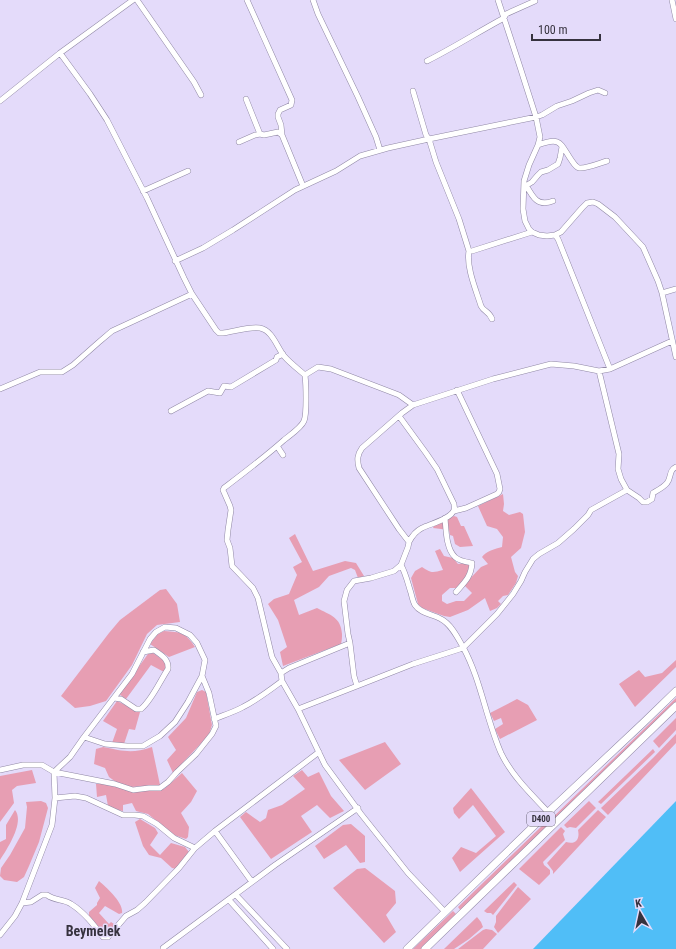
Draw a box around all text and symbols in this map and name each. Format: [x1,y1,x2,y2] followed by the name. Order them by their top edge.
[532,16,600,42] scale bar
[538,23,568,37] text: 100 m
[527,812,555,826] road number: D400
[620,893,660,933] north arrow
[634,897,643,911] text: K
[66,923,121,939] district label: Beymelek

